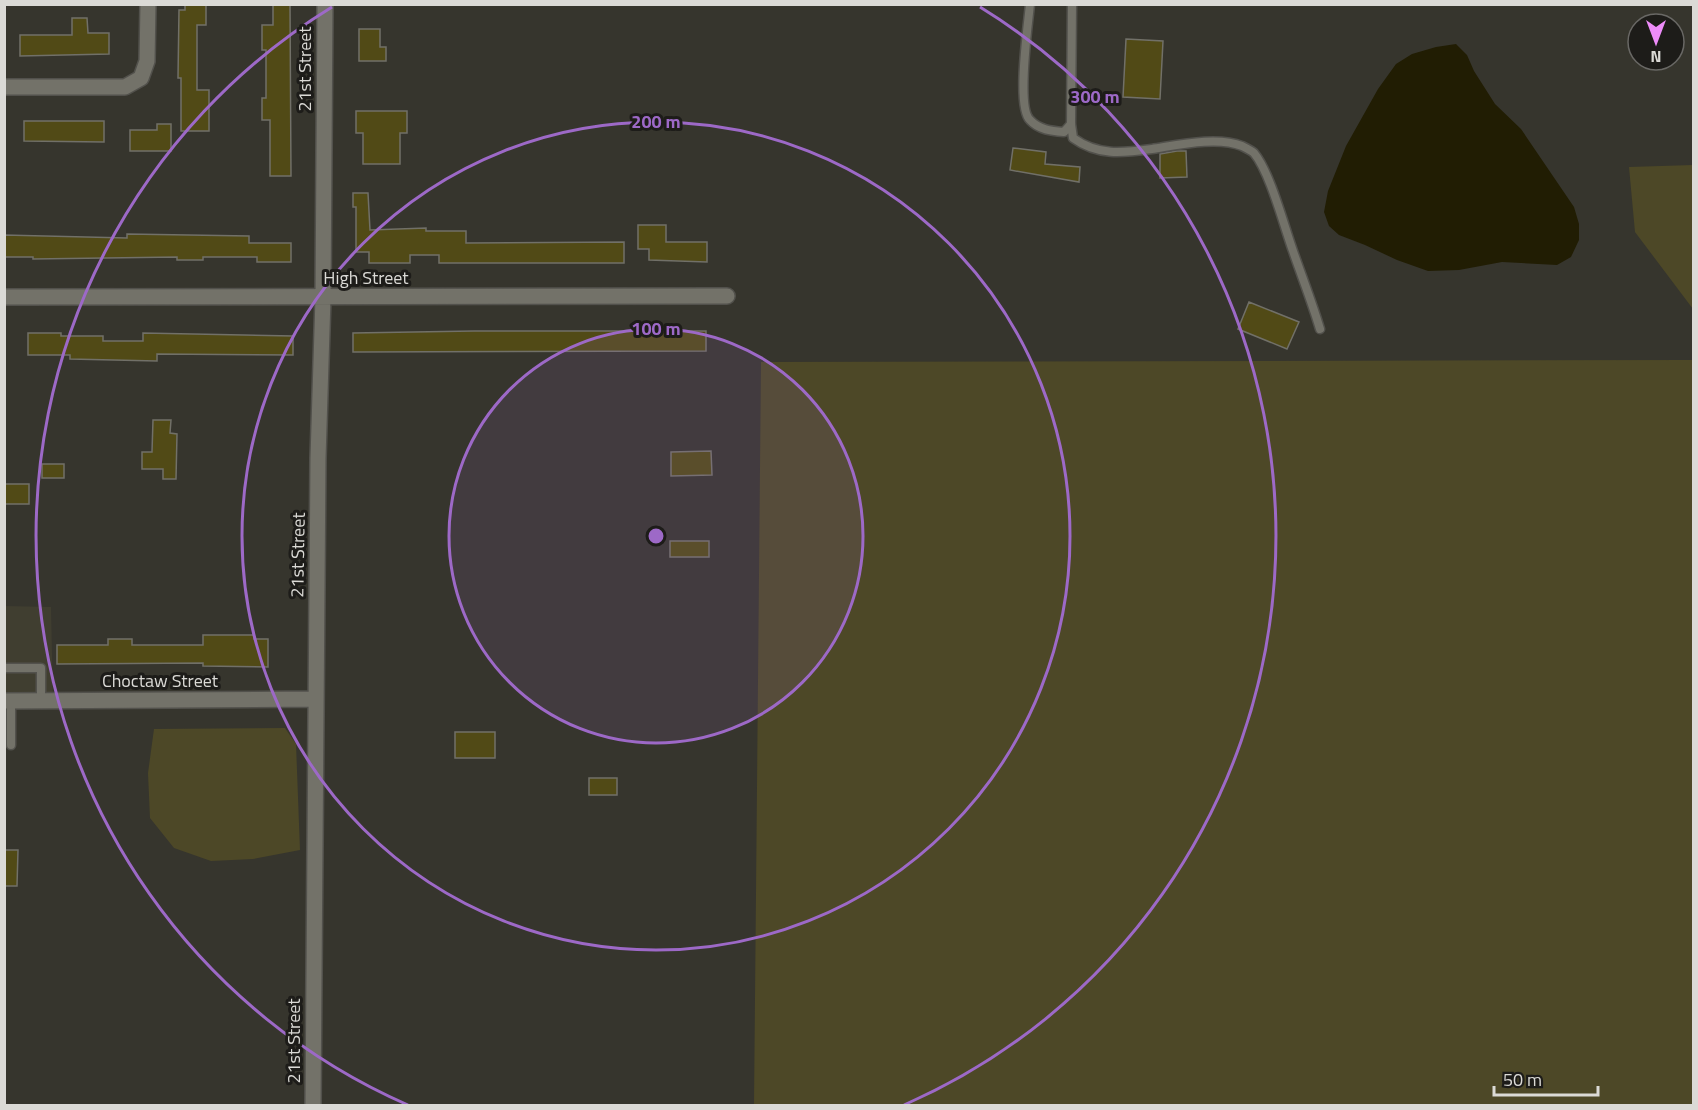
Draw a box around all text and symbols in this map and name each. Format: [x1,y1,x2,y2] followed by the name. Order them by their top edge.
[1626,12,1686,72] north arrow
[291,26,318,112] street label: 21st Street
[1650,45,1662,69] text: N
[1070,83,1120,110] text: 300 m
[631,108,681,135] text: 200 m
[323,264,409,291] street label: High Street
[631,315,681,342] text: 100 m
[283,511,312,598] street label: 21st Street
[646,526,666,546] centre of rings
[102,667,219,694] street label: Choctaw Street
[280,998,307,1084] street label: 21st Street
[1494,1059,1598,1097] scale bar
[1503,1066,1542,1093] text: 50 m

